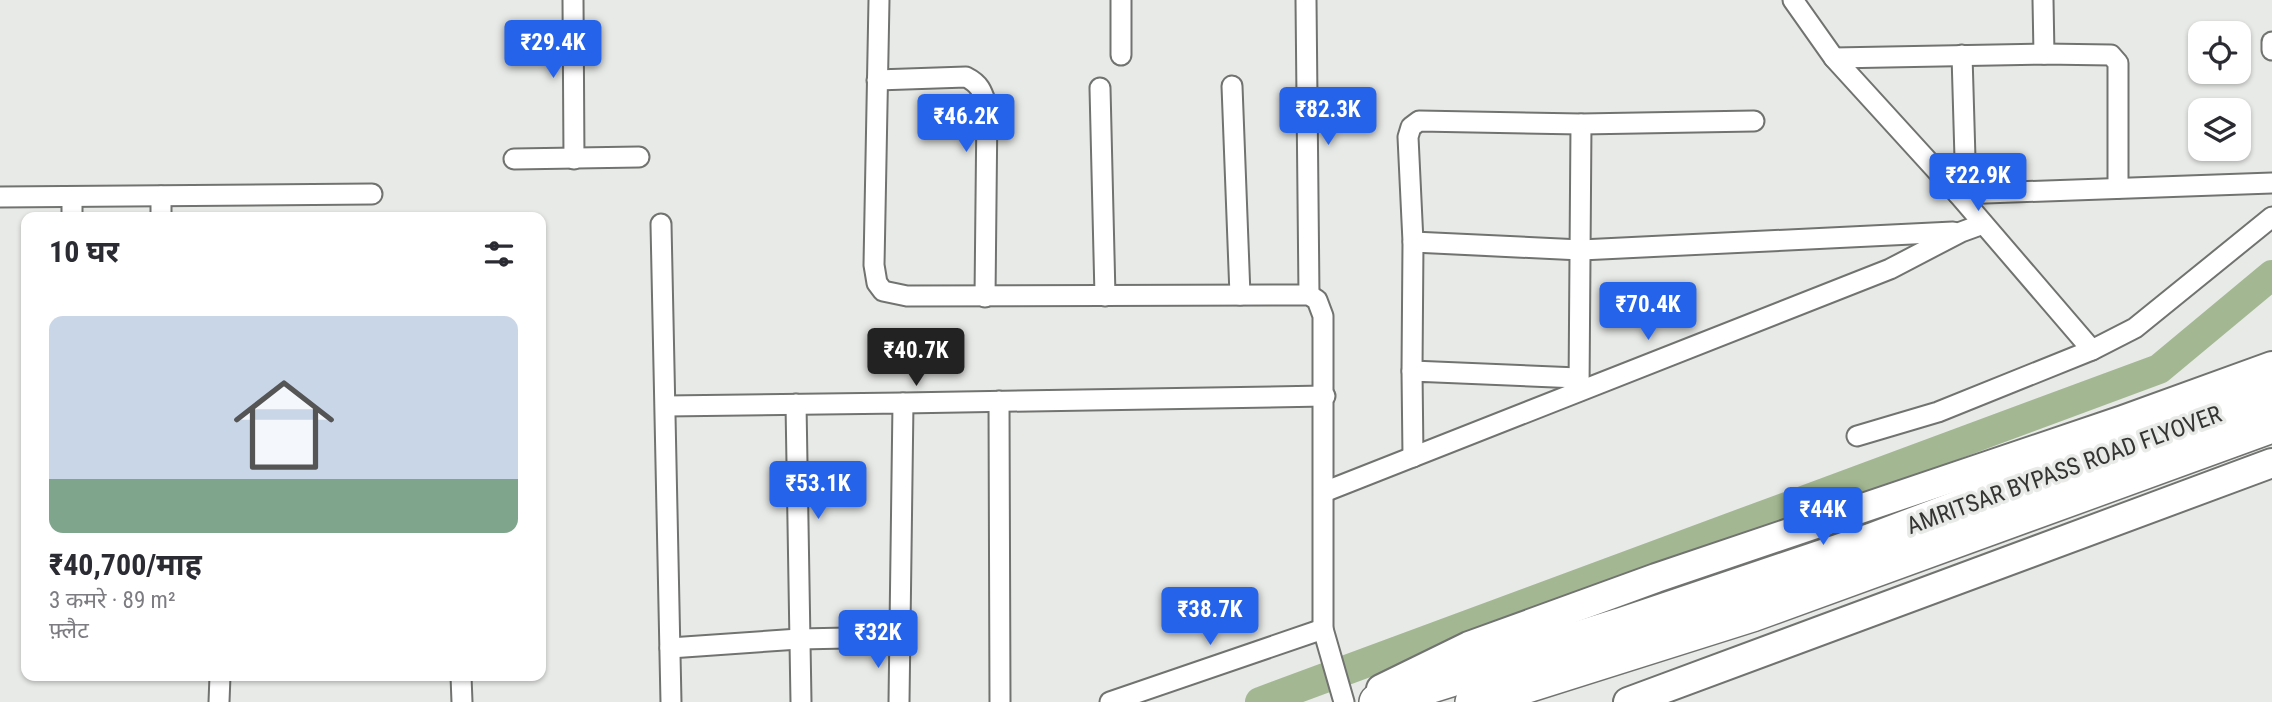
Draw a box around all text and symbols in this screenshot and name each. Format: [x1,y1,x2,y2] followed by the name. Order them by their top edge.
[496,20,610,80] pin: ₹29.4K
[2188,21,2251,161] map controls
[2188,21,2251,84] button: locate
[520,29,586,56] text: ₹29.4K
[1271,88,1385,147] pin: ₹82.3K
[909,94,1023,154] pin: ₹46.2K
[1295,96,1361,123] text: ₹82.3K
[2188,98,2251,161] button: layers
[933,103,999,130] text: ₹46.2K
[1921,154,2035,213] pin: ₹22.9K
[1945,162,2011,189] text: ₹22.9K
[49,234,119,269] text: 10 घर
[480,235,518,273] icon: filters
[1591,282,1705,342] pin: ₹70.4K
[1615,291,1681,318] text: ₹70.4K
[859,328,973,388] pin: ₹40.7K
[883,337,949,364] text: ₹40.7K
[221,362,347,488] icon: home
[1903,400,2225,540] street label: AMRITSAR BYPASS ROAD FLYOVER
[761,462,875,521] pin: ₹53.1K
[785,470,851,497] text: ₹53.1K
[1782,488,1864,547] pin: ₹44K
[1800,496,1846,523] text: ₹44K
[49,547,202,582] text: ₹40,700/माह
[49,587,176,614] text: 3 कमरे · 89 m²
[1153,588,1267,647] pin: ₹38.7K
[1177,596,1243,623] text: ₹38.7K
[837,610,919,670] pin: ₹32K
[49,617,89,644] text: फ़्लैट
[855,619,901,646] text: ₹32K

